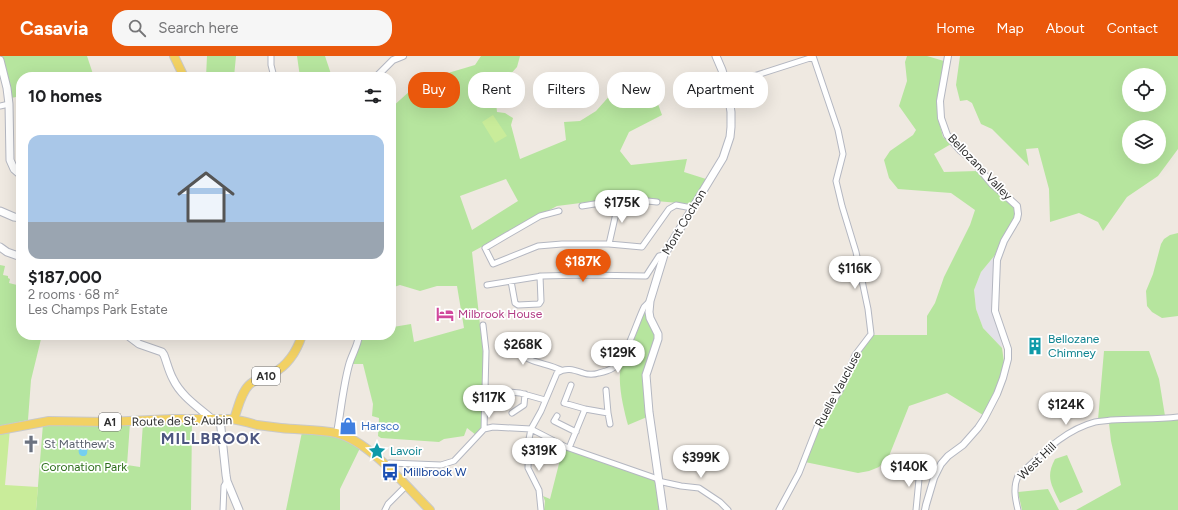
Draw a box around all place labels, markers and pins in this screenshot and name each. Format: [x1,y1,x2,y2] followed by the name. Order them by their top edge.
[594,190,650,224] pin: $175K
[555,249,611,283] pin: $187K
[827,256,883,290] pin: $116K
[435,304,455,324] hotel icon: Milbrook House
[458,307,543,321] place label: Milbrook House
[495,332,551,366] pin: $268K
[1048,332,1100,360] place label: Bellozane Chimney
[1025,336,1045,356] building icon: Bellozane Chimney
[590,340,646,374] pin: $129K
[461,385,517,419] pin: $117K
[1038,392,1094,426] pin: $124K
[338,416,358,436] shop icon: Harsco
[361,419,399,433] place label: Harsco
[21,434,41,454] church icon: St Matthew's
[44,437,115,451] place label: St Matthew's
[511,438,567,472] pin: $319K
[367,441,387,461] place icon: Lavoir
[390,444,422,458] place label: Lavoir
[673,445,729,479] pin: $399K
[881,454,937,488] pin: $140K
[380,462,400,482] bus stop icon: Millbrook W
[403,465,467,479] place label: Millbrook W

